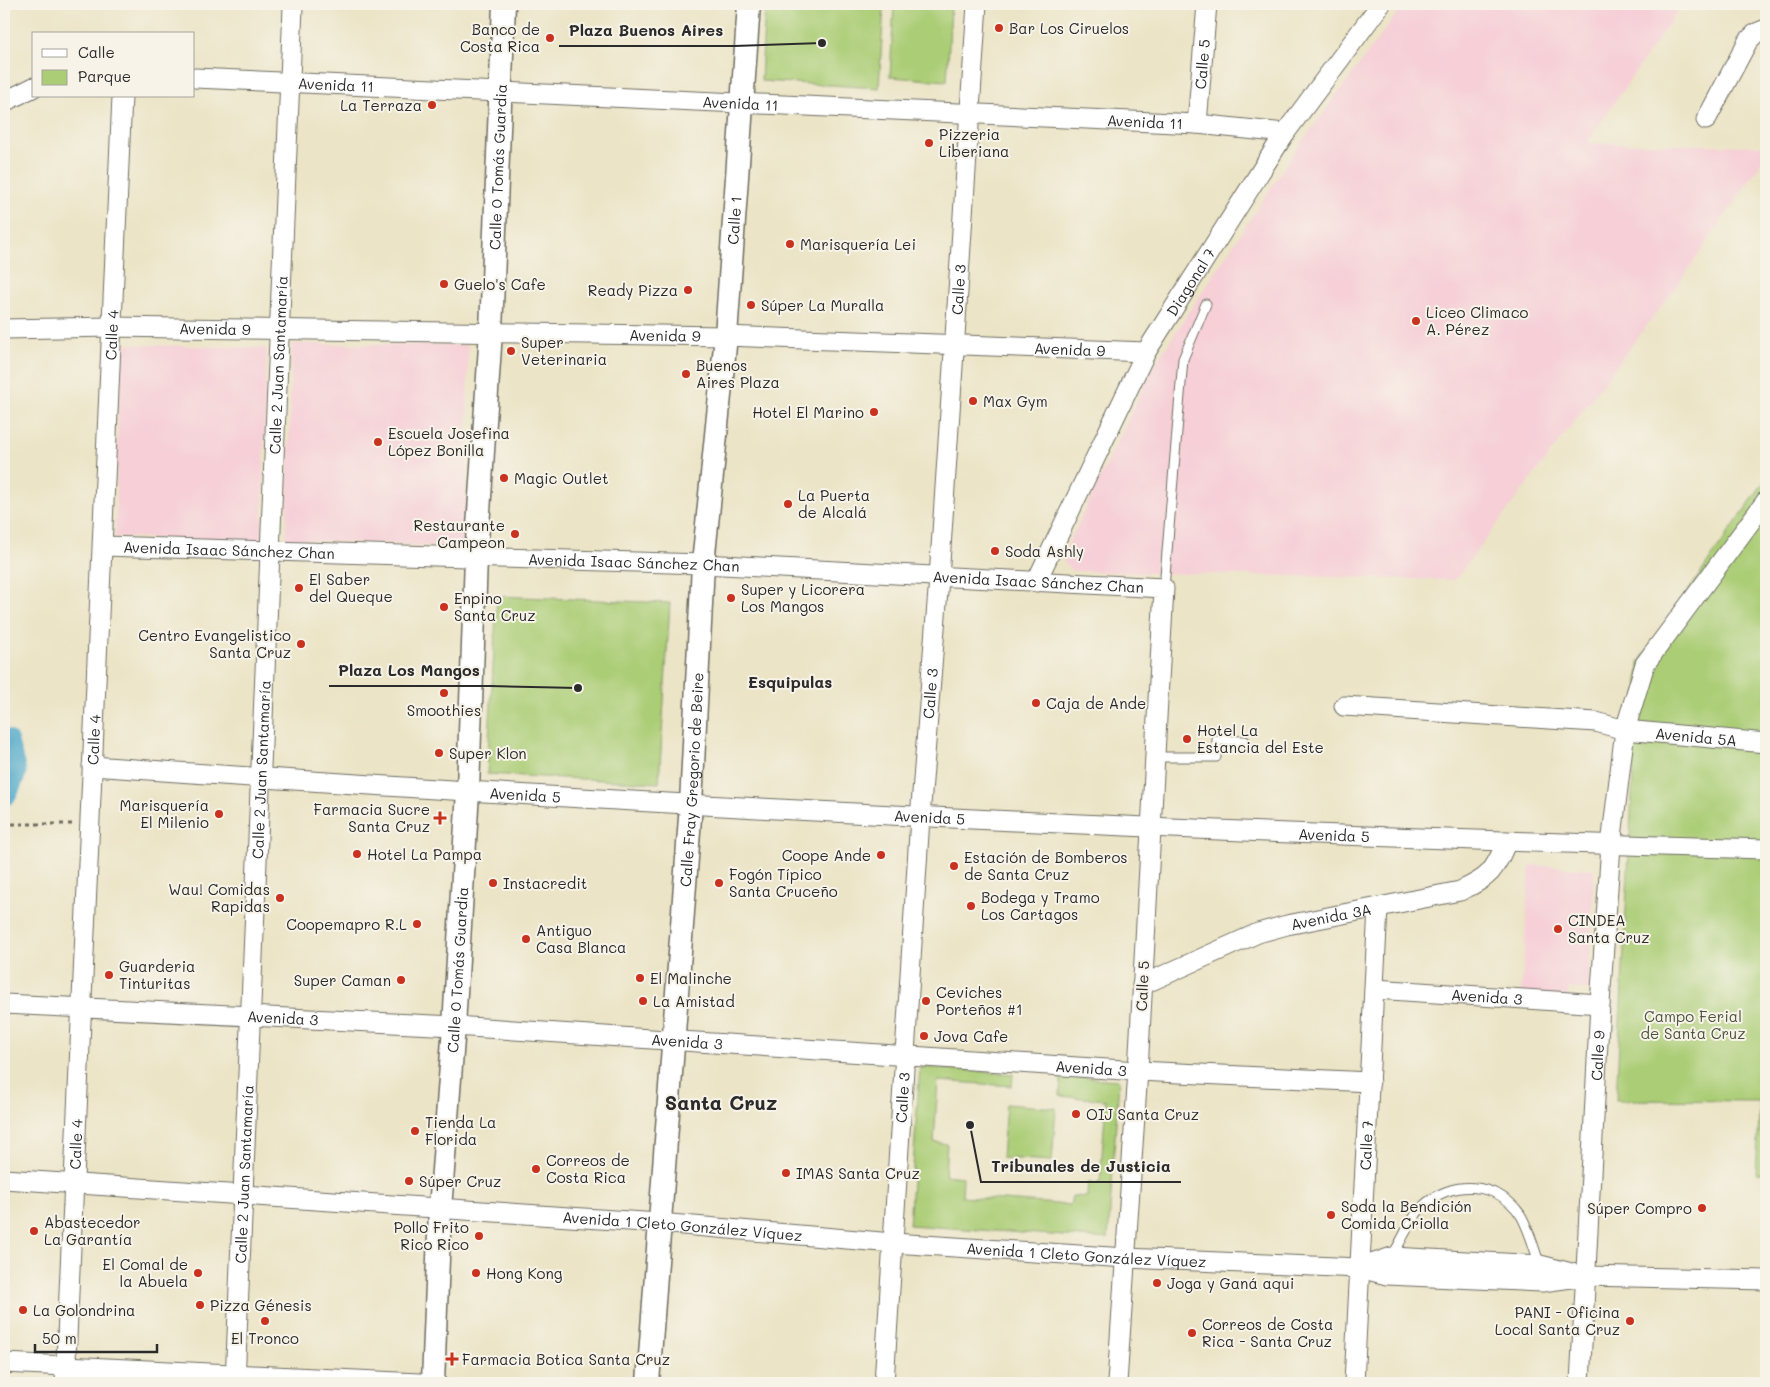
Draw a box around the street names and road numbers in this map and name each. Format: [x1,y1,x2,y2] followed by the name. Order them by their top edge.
[1190,38,1214,90] street label: Calle 5
[297,73,374,96] street label: Avenida 11
[484,83,511,250] street label: Calle 0 Tomás Guardia
[702,91,779,115] street label: Avenida 11
[1107,110,1183,133] street label: Avenida 11
[722,195,746,245] street label: Calle 1
[1162,244,1219,320] street label: Diagonal 7
[946,263,970,315] street label: Calle 3
[264,275,292,455] street label: Calle 2 Juan Santamaría
[100,309,123,361] street label: Calle 4
[179,318,251,339] street label: Avenida 9
[629,325,701,346] street label: Avenida 9
[1034,338,1106,360] street label: Avenida 9
[123,537,335,563] street label: Avenida Isaac Sánchez Chan
[528,549,740,576] street label: Avenida Isaac Sánchez Chan
[932,566,1144,597] street label: Avenida Isaac Sánchez Chan
[918,667,942,720] street label: Calle 3
[675,672,708,887] street label: Calle Fray Gregorio de Beire
[247,680,275,859] street label: Calle 2 Juan Santamaría
[82,714,105,765] street label: Calle 4
[1654,723,1738,750] street label: Avenida 5A
[489,782,561,807] street label: Avenida 5
[893,805,966,829] street label: Avenida 5
[1298,823,1370,846] street label: Avenida 5
[442,886,472,1053] street label: Calle 0 Tomás Guardia
[1289,899,1373,934] street label: Avenida 3A
[1131,960,1153,1012] street label: Calle 5
[1450,984,1523,1009] street label: Avenida 3
[246,1006,319,1029] street label: Avenida 3
[651,1029,723,1054] street label: Avenida 3
[1586,1030,1609,1081] street label: Calle 9
[1055,1056,1128,1080] street label: Avenida 3
[891,1072,914,1123] street label: Calle 3
[230,1084,258,1264] street label: Calle 2 Juan Santamaría
[64,1118,87,1170] street label: Calle 4
[1355,1120,1377,1171] street label: Calle 7
[562,1207,803,1245] street label: Avenida 1 Cleto González Víquez
[966,1238,1207,1271] street label: Avenida 1 Cleto González Víquez

